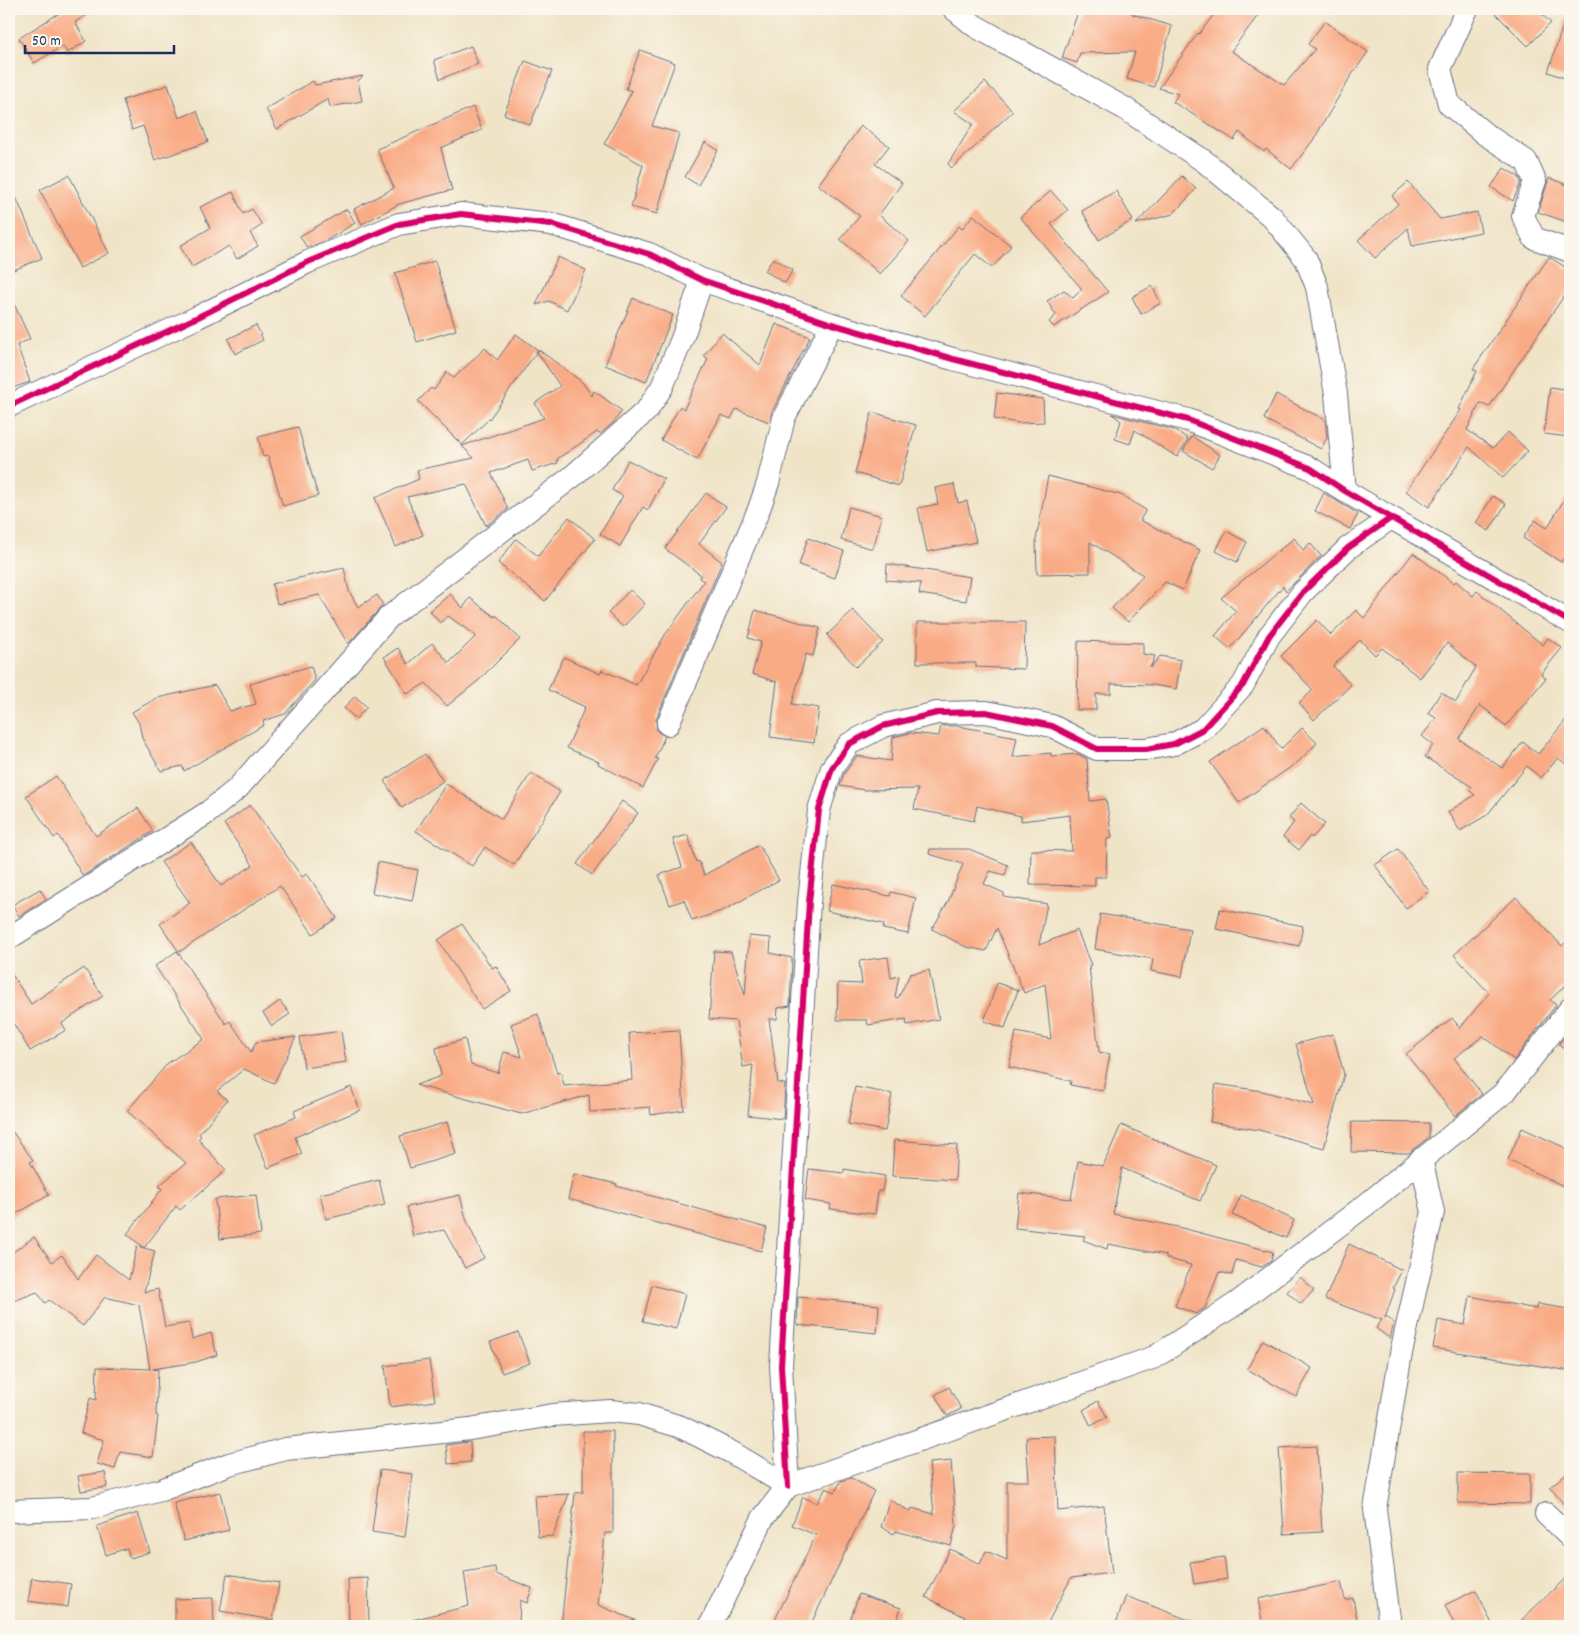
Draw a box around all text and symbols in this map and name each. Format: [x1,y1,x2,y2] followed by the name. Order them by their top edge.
[25,22,174,54] scale bar
[32,31,61,53] text: 50 m

